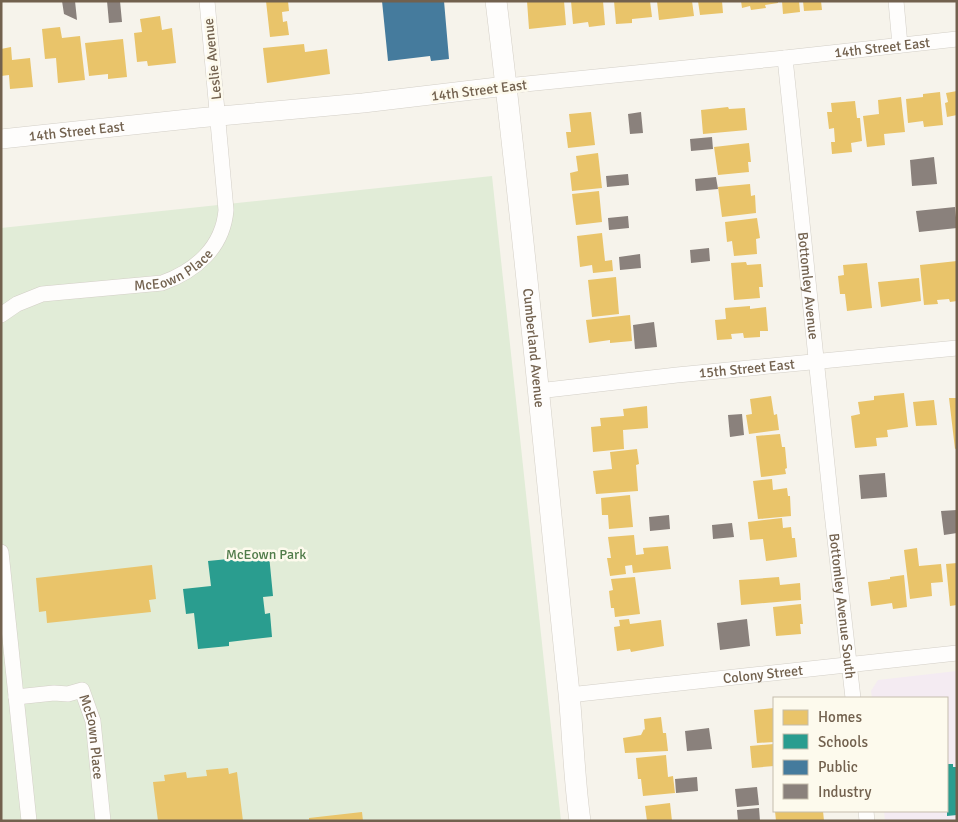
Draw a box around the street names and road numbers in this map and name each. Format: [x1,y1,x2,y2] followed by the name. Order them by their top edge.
[200,17,225,101] street label: Leslie Avenue
[833,34,931,62] street label: 14th Street East
[430,76,528,105] street label: 14th Street East
[28,118,126,145] street label: 14th Street East
[794,231,822,340] street label: Bottomley Avenue
[133,246,217,295] street label: McEown Place
[519,287,548,408] street label: Cumberland Avenue
[698,356,796,382] street label: 15th Street East
[825,532,859,680] street label: Bottomley Avenue South
[722,662,804,687] street label: Colony Street
[75,692,107,780] street label: McEown Place

